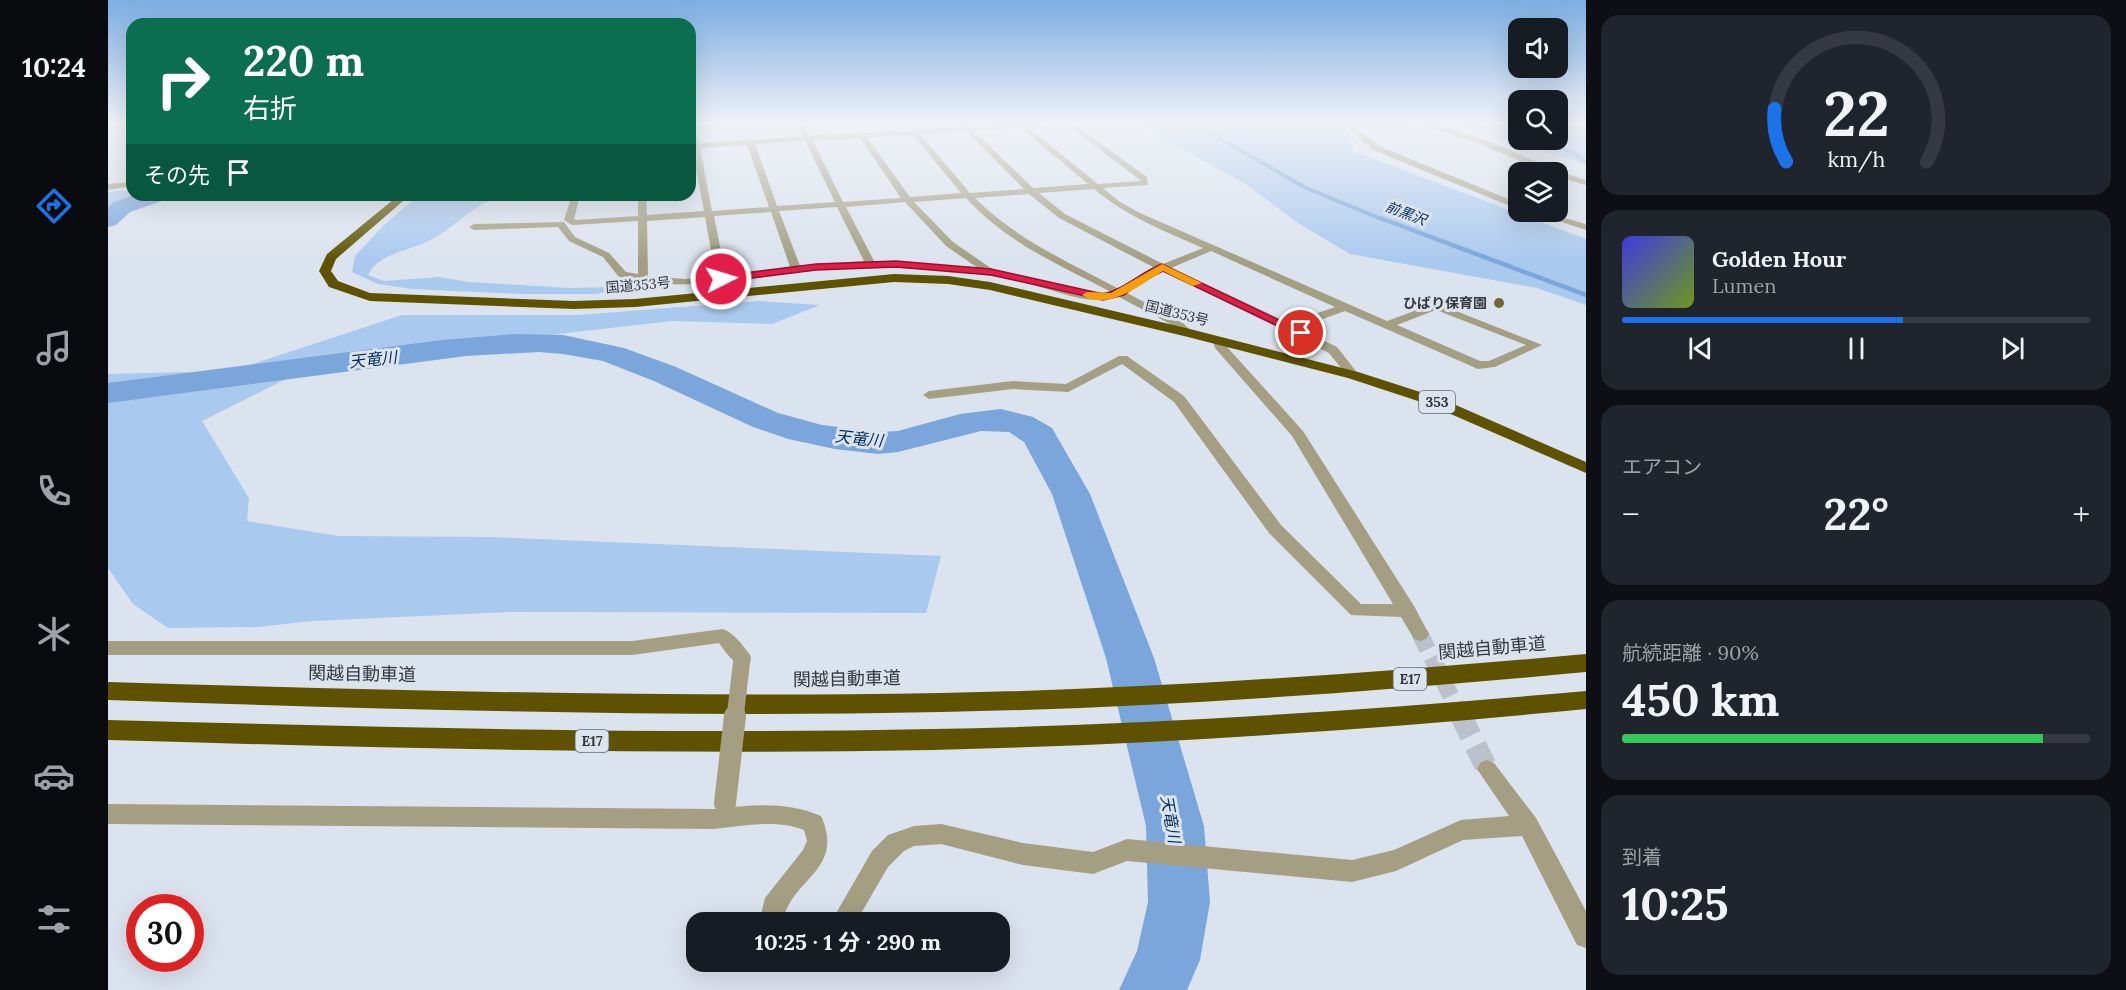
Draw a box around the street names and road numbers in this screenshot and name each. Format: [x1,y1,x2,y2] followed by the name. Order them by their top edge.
[605,273,671,297] street label: 国道353号
[1143,296,1211,330] street label: 国道353号
[1419,391,1455,413] road number: 353
[1437,631,1547,664] street label: 関越自動車道
[308,661,416,686] street label: 関越自動車道
[793,666,901,691] street label: 関越自動車道
[1394,668,1426,690] road number: E17
[576,730,608,752] road number: E17

